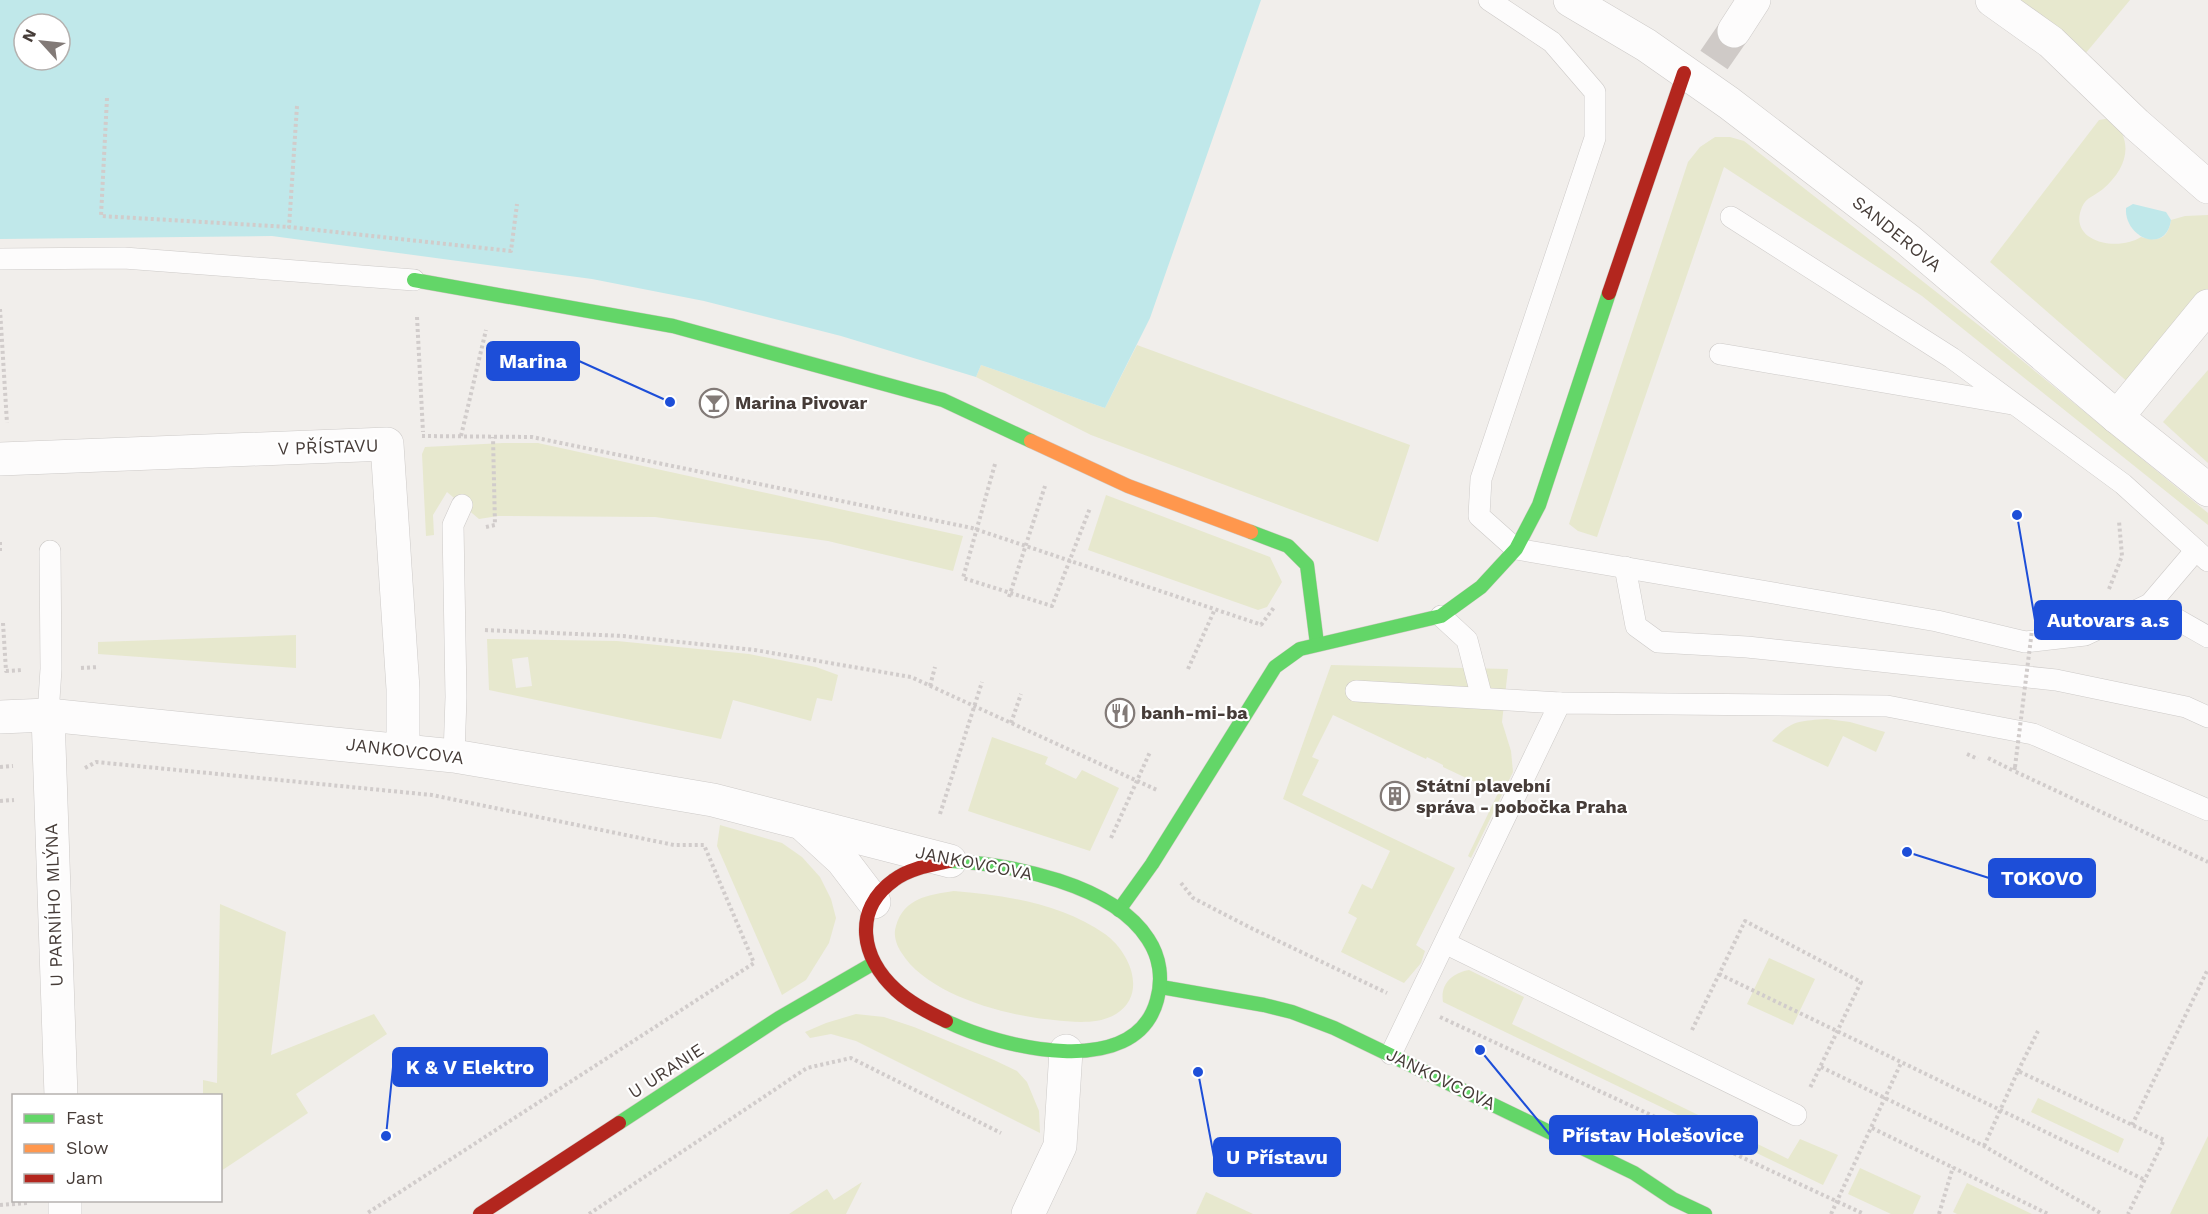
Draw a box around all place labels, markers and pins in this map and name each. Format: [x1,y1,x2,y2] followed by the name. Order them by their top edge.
[487,342,579,380] callout: Marina
[698,387,730,419] bar icon: Marina Pivovar
[735,392,867,413] place label: Marina Pivovar
[2035,601,2181,639] callout: Autovars a.s
[1104,697,1136,729] restaurant icon: banh-mi-ba
[1141,702,1248,723] place label: banh-mi-ba
[1416,775,1628,817] place label: Státní plavební správa - pobočka Praha
[1379,780,1411,812] building icon: Státní plavební správa - pobočka Praha
[1989,859,2095,897] callout: TOKOVO
[393,1048,547,1086] callout: K & V Elektro
[1550,1116,1757,1154] callout: Přístav Holešovice
[1214,1138,1340,1176] callout: U Přístavu

